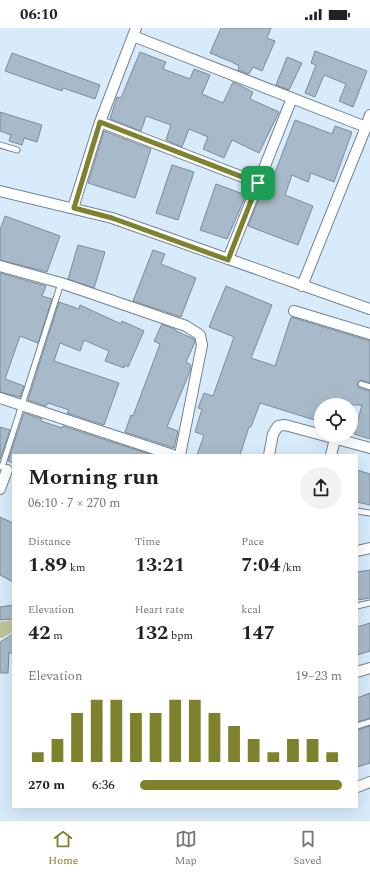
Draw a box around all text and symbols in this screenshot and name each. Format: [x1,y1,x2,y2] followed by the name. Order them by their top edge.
[20,3,58,26] text: 06:10
[241,166,275,200] pin
[247,172,269,194] icon: arrive
[314,398,358,442] map controls
[314,398,358,442] button: locate
[28,461,159,494] text: Morning run
[300,467,342,509] button: share
[28,493,120,513] text: 06:10 · 7 × 270 m
[28,533,71,550] text: Distance
[135,533,160,550] text: Time
[241,533,264,550] text: Pace
[28,550,67,580] text: 1.89
[135,550,185,580] text: 13:21
[241,550,280,580] text: 7:04
[67,559,85,576] text: km
[280,559,301,576] text: /km
[28,601,74,618] text: Elevation
[135,601,184,618] text: Heart rate
[241,601,261,618] text: kcal
[28,618,50,648] text: 42
[135,618,168,648] text: 132
[241,618,275,648] text: 147
[50,627,63,644] text: m
[168,627,193,644] text: bpm
[28,666,82,686] text: Elevation
[295,666,342,686] text: 19–23 m
[28,775,65,795] text: 270 m
[92,775,115,795] text: 6:36
[48,828,78,869] tab: Home
[175,828,197,869] tab: Map
[293,828,322,869] tab: Saved

